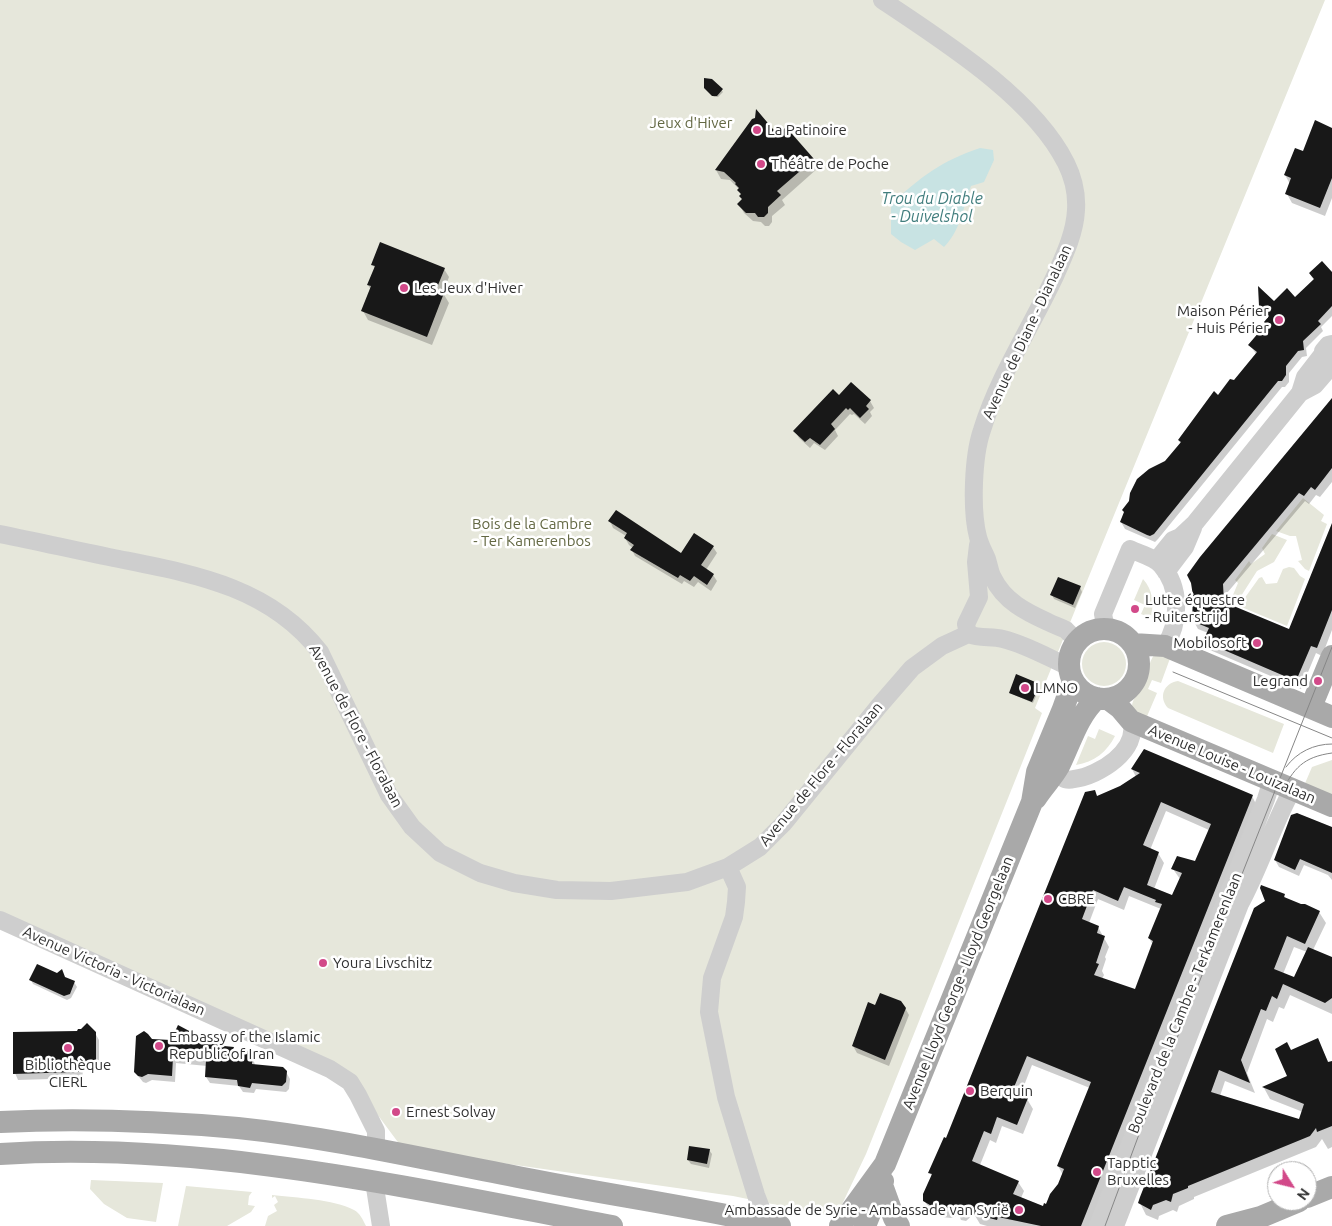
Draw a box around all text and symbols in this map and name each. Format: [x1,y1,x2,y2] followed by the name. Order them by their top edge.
[650,114,732,132] park label: Jeux d'Hiver
[767,121,847,139] place label: La Patinoire
[751,124,763,136] marker: La Patinoire
[771,155,889,173] place label: Théâtre de Poche
[755,158,767,170] marker: Théâtre de Poche
[881,189,983,227] water label: Trou du Diable - Duivelshol
[979,242,1075,422] street label: Avenue de Diane - Dianalaan
[414,279,523,297] place label: Les Jeux d'Hiver
[398,282,410,294] marker: Les Jeux d'Hiver
[1177,302,1269,337] place label: Maison Périer - Huis Périer
[1273,314,1285,326] marker: Maison Périer - Huis Périer
[472,515,592,550] park label: Bois de la Cambre - Ter Kamerenbos
[1145,591,1245,626] place label: Lutte équestre - Ruiterstrijd
[1129,603,1141,615] marker: Lutte équestre - Ruiterstrijd
[1173,634,1247,652] place label: Mobilosoft
[1251,637,1263,649] marker: Mobilosoft
[305,641,407,811] street label: Avenue de Flore - Floralaan
[1253,672,1308,690] place label: Legrand
[1312,675,1324,687] marker: Legrand
[1035,679,1078,697] place label: LMNO
[1019,682,1031,694] marker: LMNO
[756,698,886,850] street label: Avenue de Flore - Floralaan
[1146,721,1318,807] street label: Avenue Louise - Louizalaan
[899,854,1017,1112] street label: Avenue Lloyd George - Lloyd Georgelaan
[1124,870,1246,1136] street label: Boulevard de la Cambre - Terkamerenlaan
[1058,890,1094,908] place label: CBRE
[1042,893,1054,905] marker: CBRE
[20,923,208,1019] street label: Avenue Victoria - Victorialaan
[333,954,432,972] place label: Youra Livschitz
[317,957,329,969] marker: Youra Livschitz
[169,1028,320,1063] place label: Embassy of the Islamic Republic of Iran
[153,1040,165,1052] marker: Embassy of the Islamic Republic of Iran
[62,1042,74,1054] marker: Bibliothèque CIERL
[25,1056,111,1091] place label: Bibliothèque CIERL
[980,1082,1033,1100] place label: Berquin
[964,1085,976,1097] marker: Berquin
[406,1103,496,1121] place label: Ernest Solvay
[390,1106,402,1118] marker: Ernest Solvay
[1107,1154,1169,1189] place label: Tapptic Bruxelles
[1267,1161,1317,1211] north arrow
[1091,1166,1103,1178] marker: Tapptic Bruxelles
[1294,1185,1313,1203] text: N
[724,1201,1009,1219] place label: Ambassade de Syrie - Ambassade van Syrië
[1013,1204,1025,1216] marker: Ambassade de Syrie - Ambassade van Syrië

